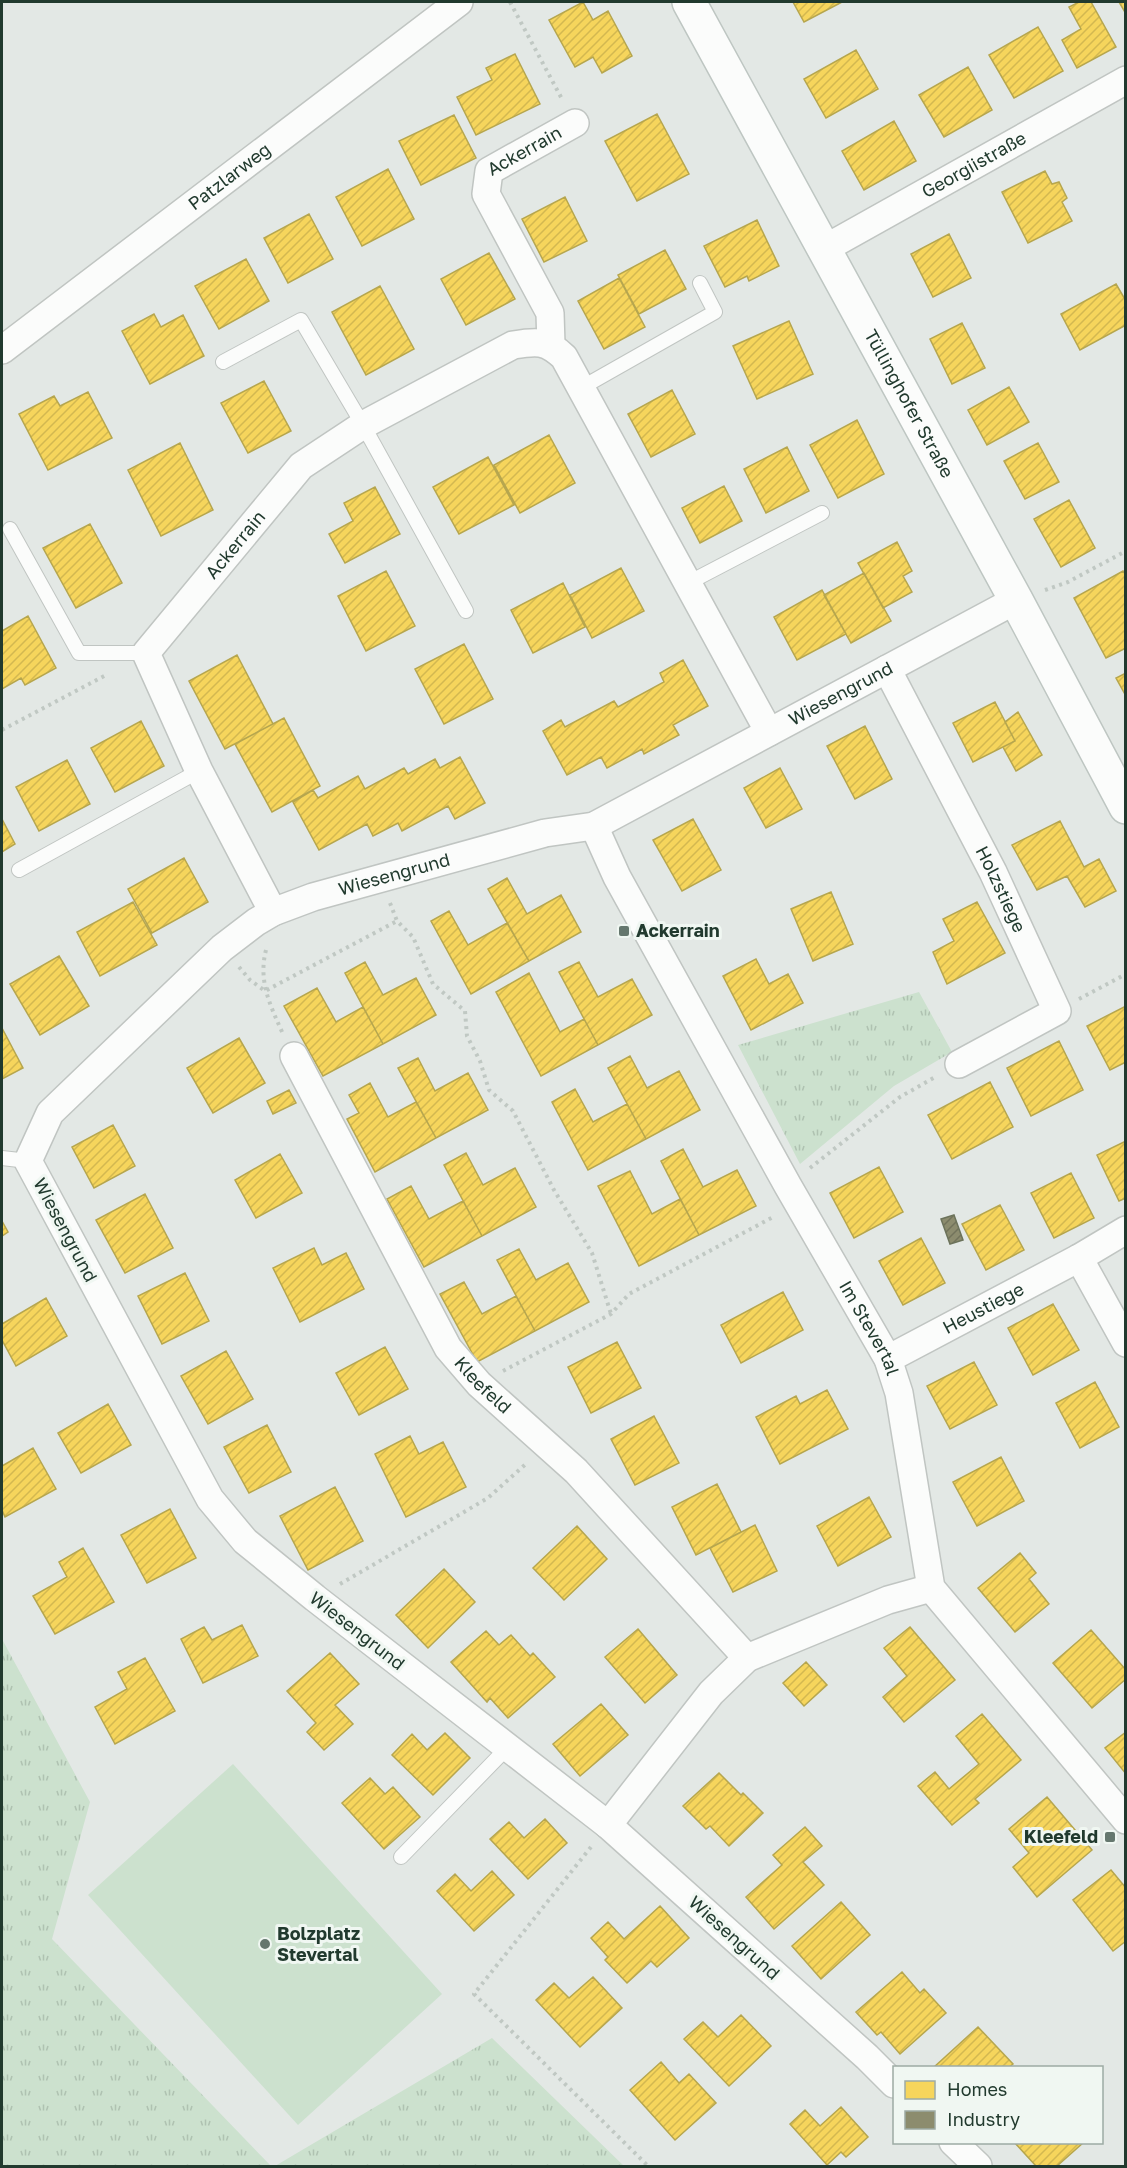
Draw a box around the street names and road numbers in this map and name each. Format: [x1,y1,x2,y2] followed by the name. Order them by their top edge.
[483,121,565,180] street label: Ackerrain
[918,126,1030,202] street label: Georgiistraße
[183,138,274,214] street label: Patzlarweg
[860,325,959,481] street label: Tüllinghofer Straße
[200,506,269,583] street label: Ackerrain
[785,656,896,730] street label: Wiesengrund
[971,842,1031,936] street label: Holzstiege
[336,848,452,900] street label: Wiesengrund
[29,1174,103,1285] street label: Wiesengrund
[835,1276,905,1378] street label: Im Stevertal
[939,1277,1027,1338] street label: Heustiege
[450,1351,516,1418] street label: Kleefeld
[306,1586,410,1674] street label: Wiesengrund
[685,1891,785,1984] street label: Wiesengrund

